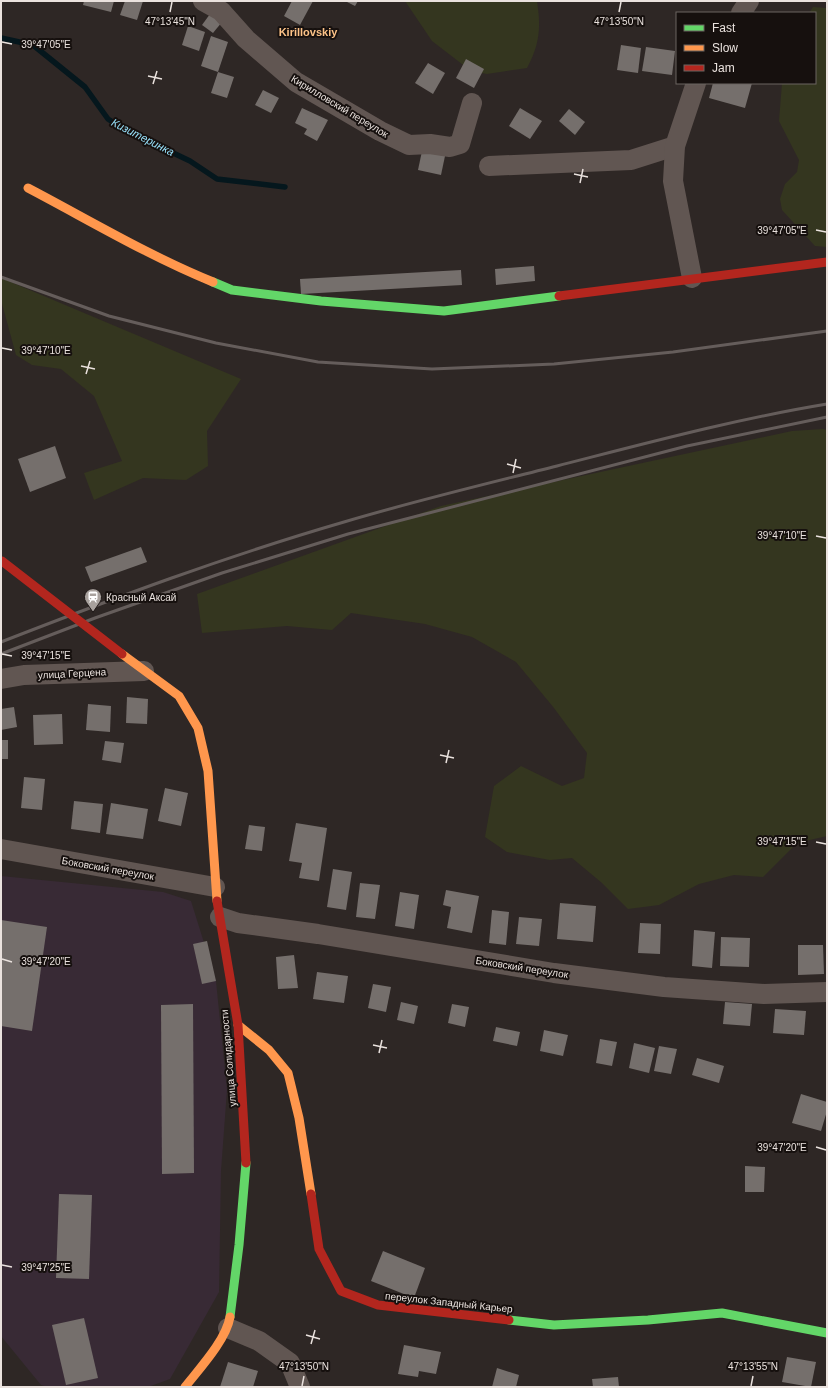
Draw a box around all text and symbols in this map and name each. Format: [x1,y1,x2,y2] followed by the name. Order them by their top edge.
[676,12,816,84] legend
[145,16,195,27] text: 47°13'45"N
[594,16,644,27] text: 47°13'50"N
[712,21,736,35] text: Fast
[279,26,338,38] district label: Kirillovskiy
[21,39,71,50] text: 39°47'05"E
[712,41,738,55] text: Slow
[712,61,735,75] text: Jam
[289,73,391,140] street label: Кирилловский переулок
[110,116,176,158] water label: Кизитеринка
[757,225,807,236] text: 39°47'05"E
[21,345,71,356] text: 39°47'10"E
[757,530,807,541] text: 39°47'10"E
[83,587,103,612] station icon: Красный Аксай
[106,592,176,603] place label: Красный Аксай
[21,650,71,661] text: 39°47'15"E
[38,666,107,681] street label: улица Герцена
[757,836,807,847] text: 39°47'15"E
[61,855,155,882] street label: Боковский переулок
[475,955,569,980] street label: Боковский переулок
[21,956,71,967] text: 39°47'20"E
[219,1009,238,1107] street label: улица Солидарности
[757,1142,807,1153] text: 39°47'20"E
[21,1262,71,1273] text: 39°47'25"E
[385,1290,514,1315] street label: переулок Западный Карьер
[279,1361,329,1372] text: 47°13'50"N
[728,1361,778,1372] text: 47°13'55"N

